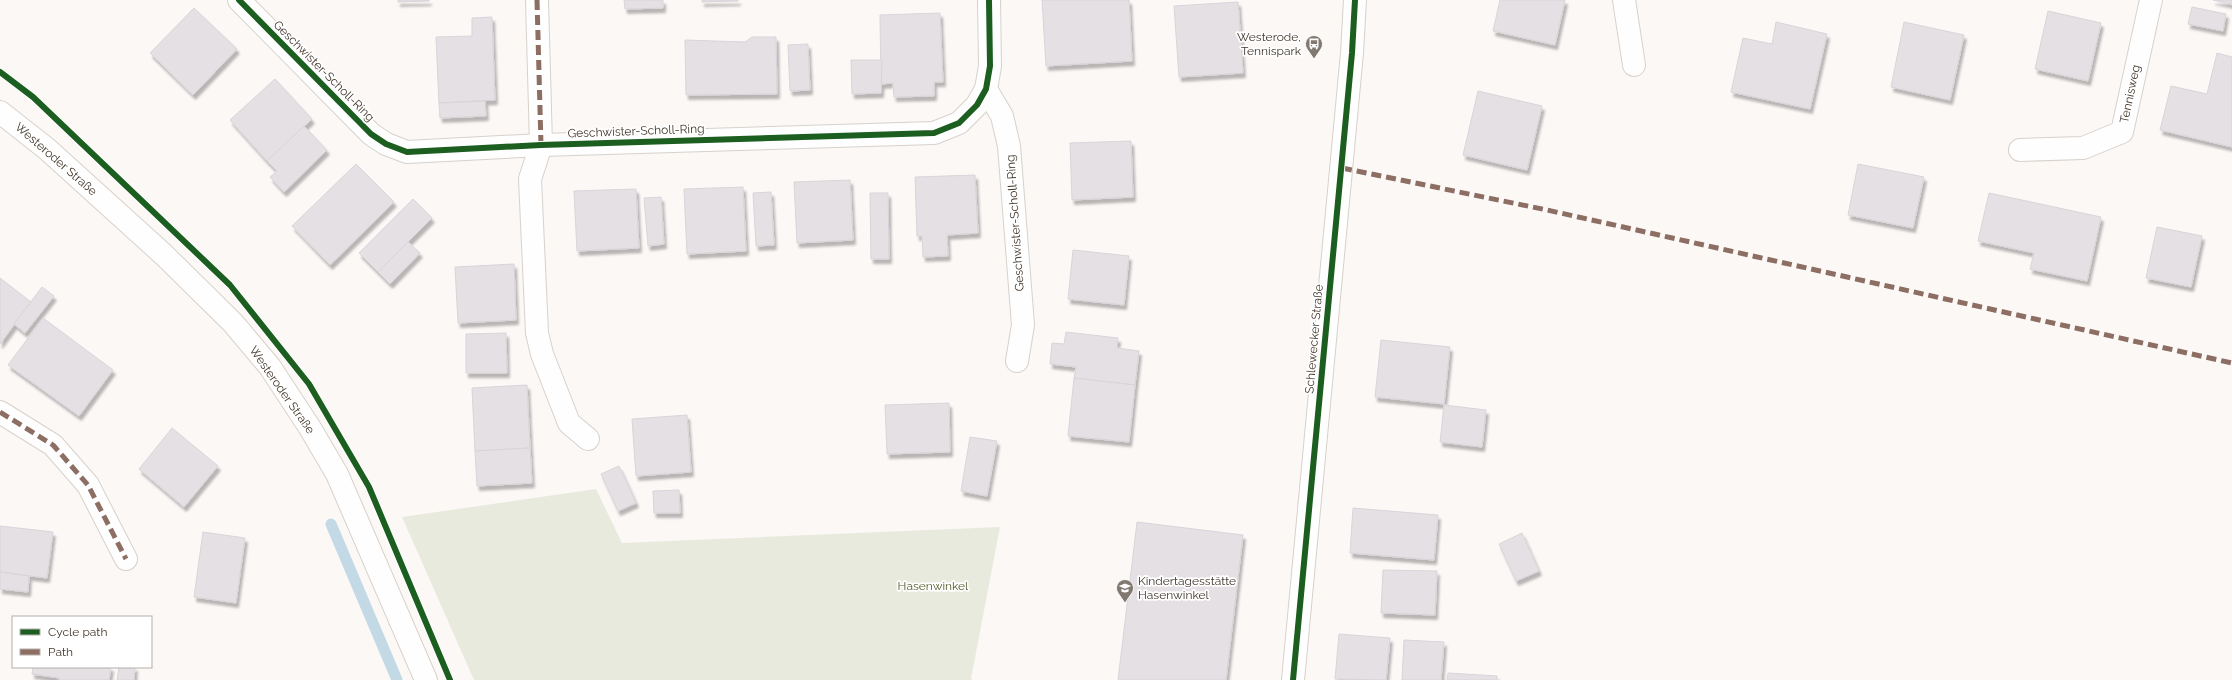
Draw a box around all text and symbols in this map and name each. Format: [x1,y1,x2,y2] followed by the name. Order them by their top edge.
[271,18,377,124] street label: Geschwister-Scholl-Ring
[1237,30,1302,58] place label: Westerode, Tennispark
[1304,34,1324,59] bus stop icon: Westerode, Tennispark
[2117,64,2143,124] street label: Tennisweg
[12,120,100,198] street label: Westeroder Straße
[567,122,705,140] street label: Geschwister-Scholl-Ring
[1003,154,1027,292] street label: Geschwister-Scholl-Ring
[1302,284,1326,394] street label: Schlewecker Straße
[246,343,318,437] street label: Westeroder Straße
[1138,574,1236,602] place label: Kindertagesstätte Hasenwinkel
[1115,578,1135,603] school or university icon: Kindertagesstätte Hasenwinkel
[898,579,969,593] park label: Hasenwinkel
[12,616,152,668] legend
[48,625,107,639] text: Cycle path
[48,645,73,659] text: Path

